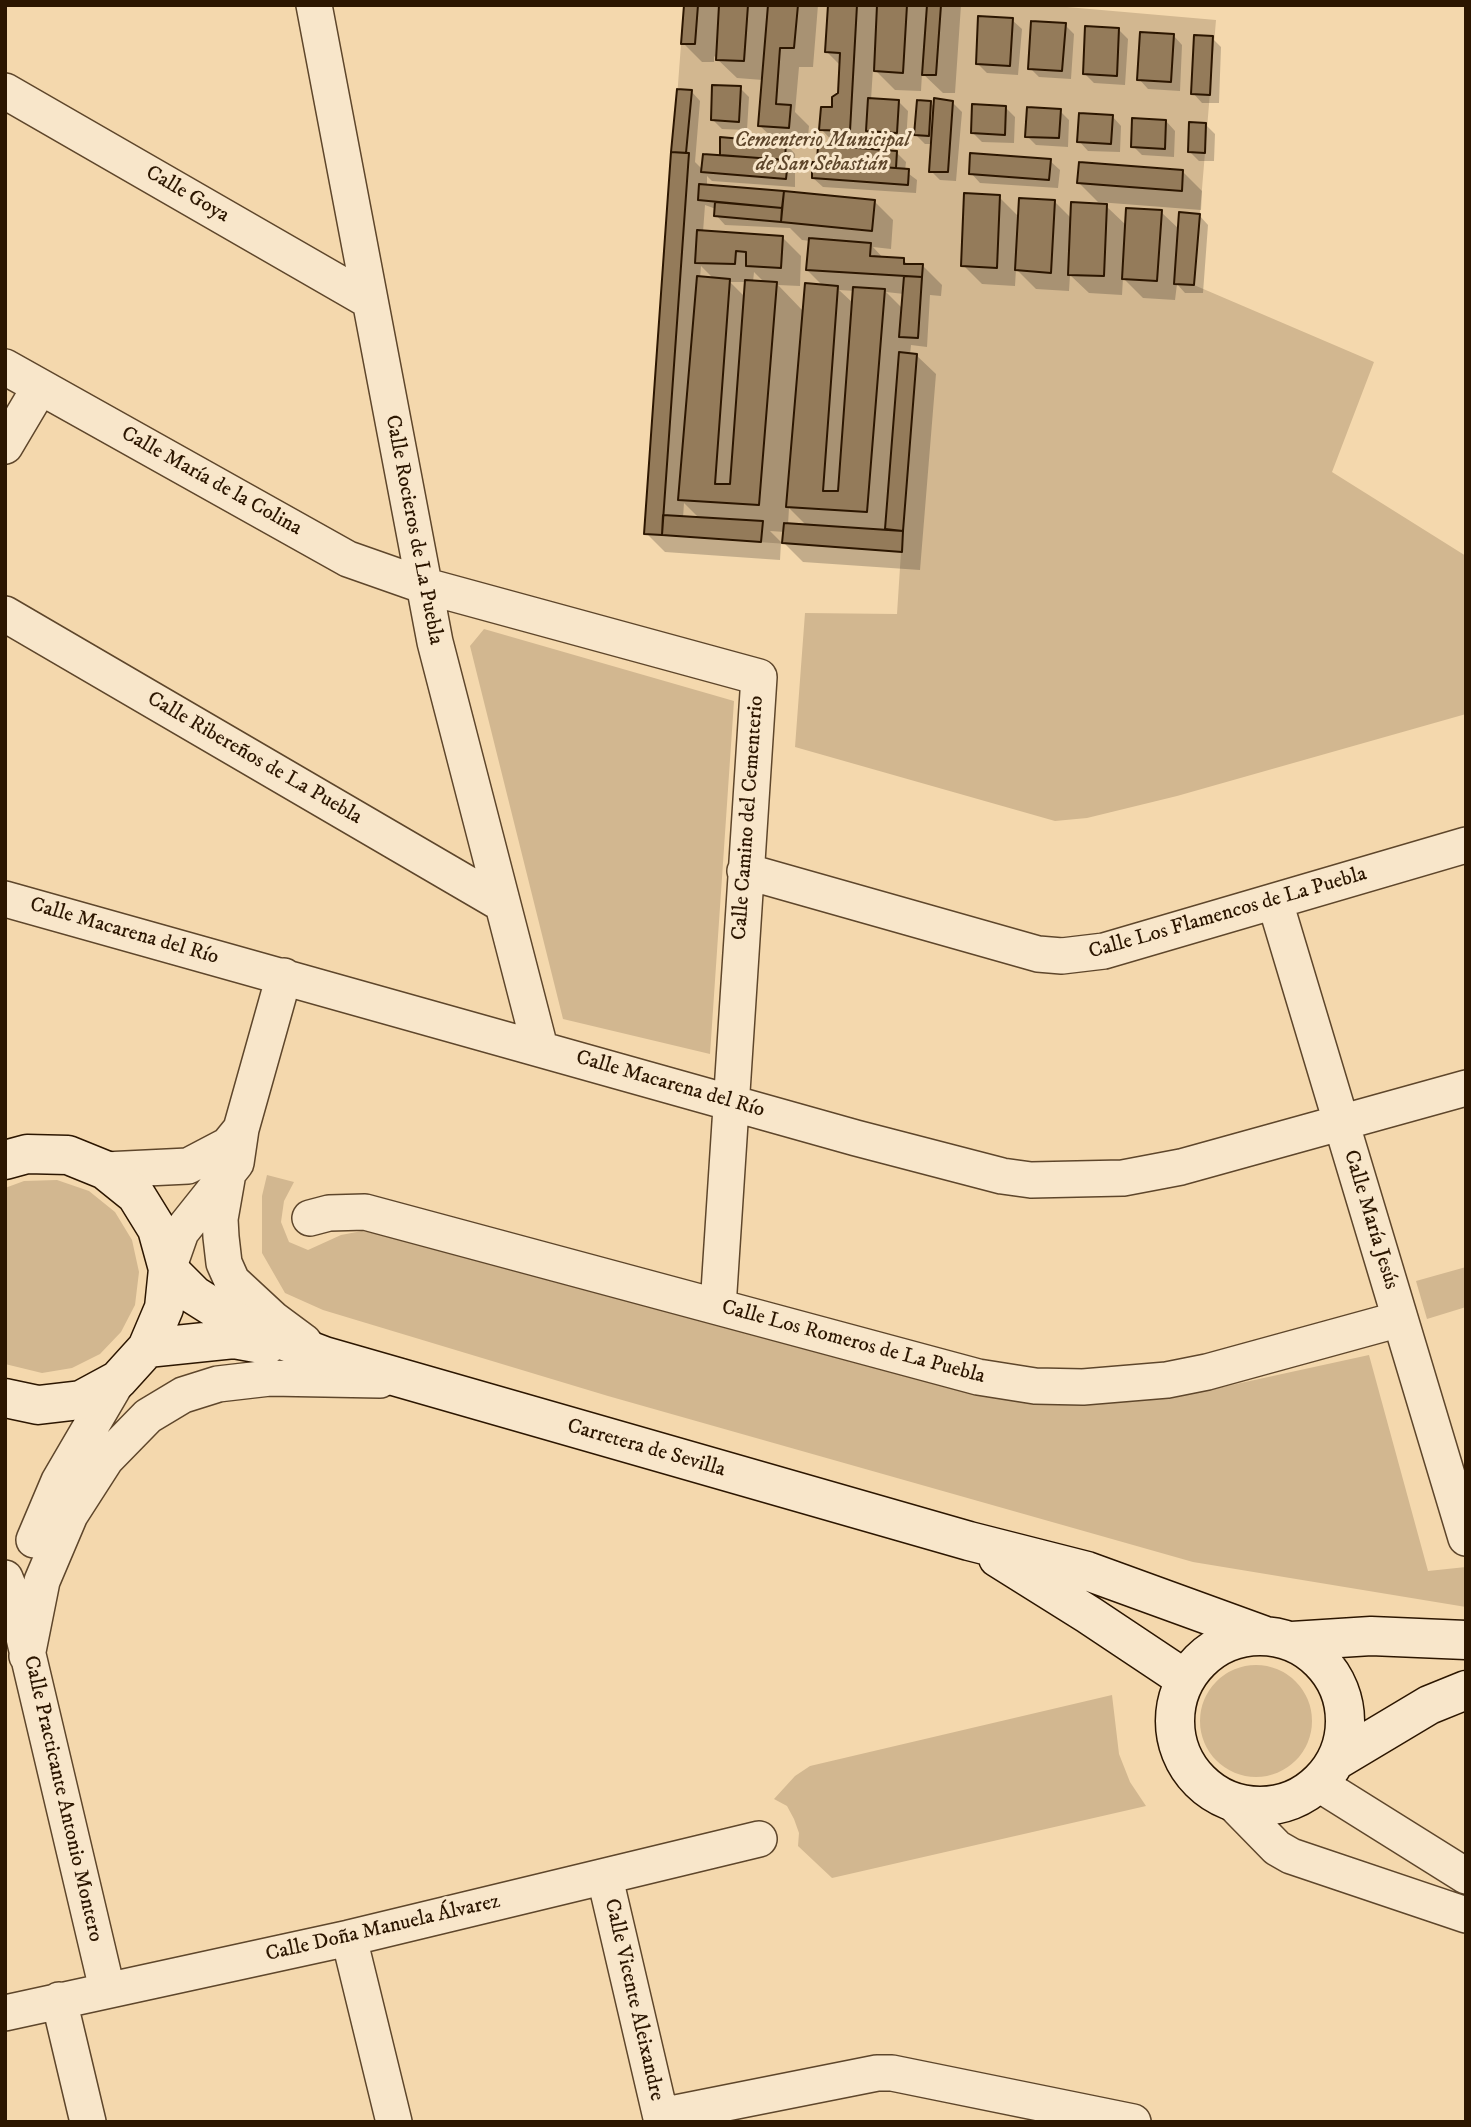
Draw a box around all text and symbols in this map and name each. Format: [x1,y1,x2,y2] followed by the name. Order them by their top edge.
[734,129,910,179] park label: Cementerio Municipal de San Sebastián
[141,161,233,229] street label: Calle Goya
[378,413,448,647] street label: Calle Rocieros de La Puebla
[116,422,306,542] street label: Calle María de la Colina
[142,687,366,831] street label: Calle Ribereños de La Puebla
[728,695,770,941] street label: Calle Camino del Cementerio
[1086,862,1370,966] street label: Calle Los Flamencos de La Puebla
[27,893,221,971] street label: Calle Macarena del Río
[573,1046,767,1124] street label: Calle Macarena del Río
[1337,1147,1403,1293] street label: Calle María Jesús
[718,1296,988,1390] street label: Calle Los Romeros de La Puebla
[564,1414,728,1484] street label: Carretera de Sevilla
[17,1653,107,1945] street label: Calle Practicante Antonio Montero
[263,1890,503,1968] street label: Calle Doña Manuela Álvarez
[597,1897,669,2103] street label: Calle Vicente Aleixandre

